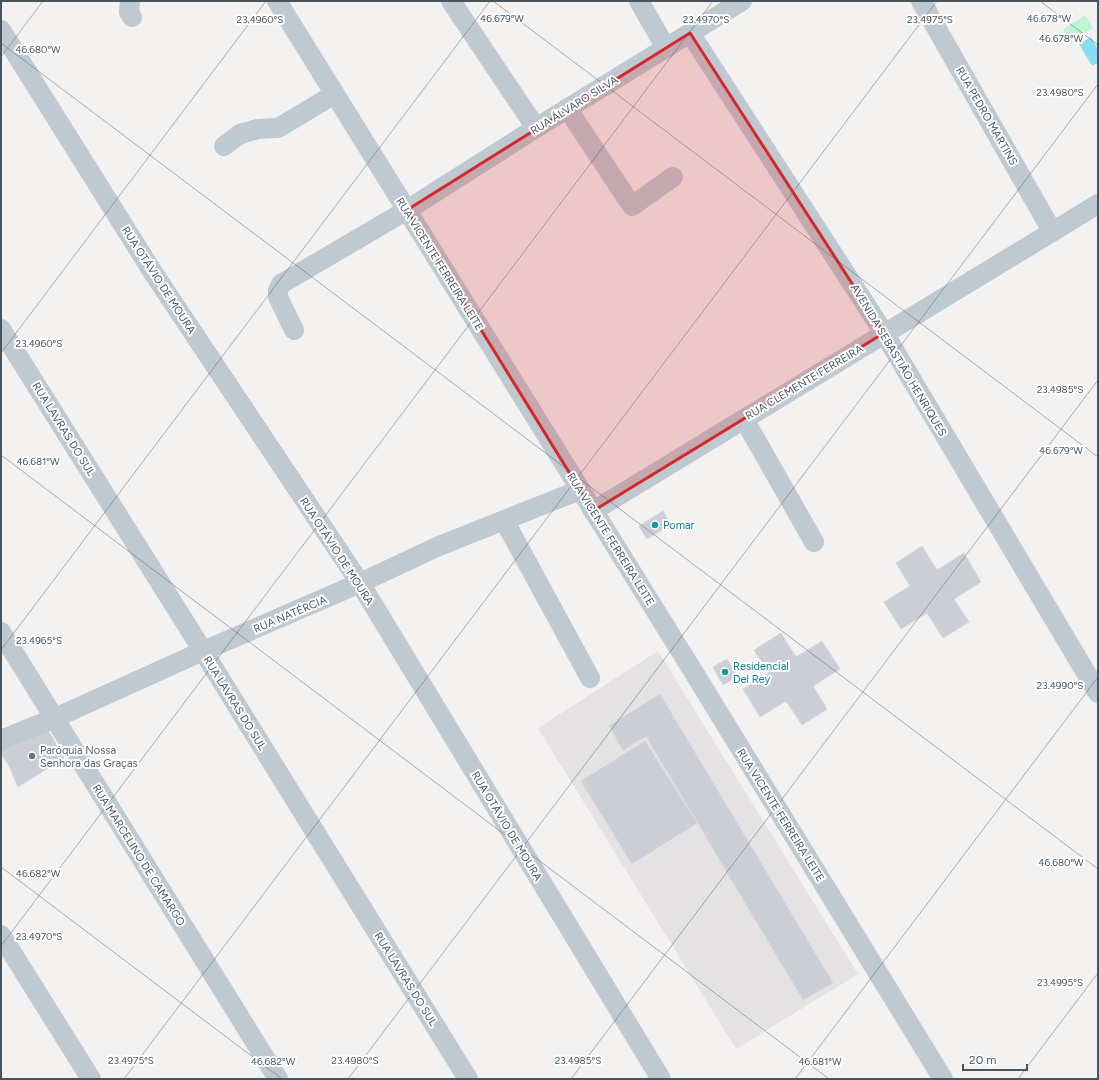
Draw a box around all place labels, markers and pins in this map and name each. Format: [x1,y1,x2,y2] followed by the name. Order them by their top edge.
[663,519,695,532] place label: Pomar
[650,520,660,530] marker: Pomar
[733,660,789,686] place label: Residencial Del Rey
[720,667,730,677] marker: Residencial Del Rey
[40,744,138,770] place label: Paróquia Nossa Senhora das Graças
[27,751,37,761] marker: Paróquia Nossa Senhora das Graças

